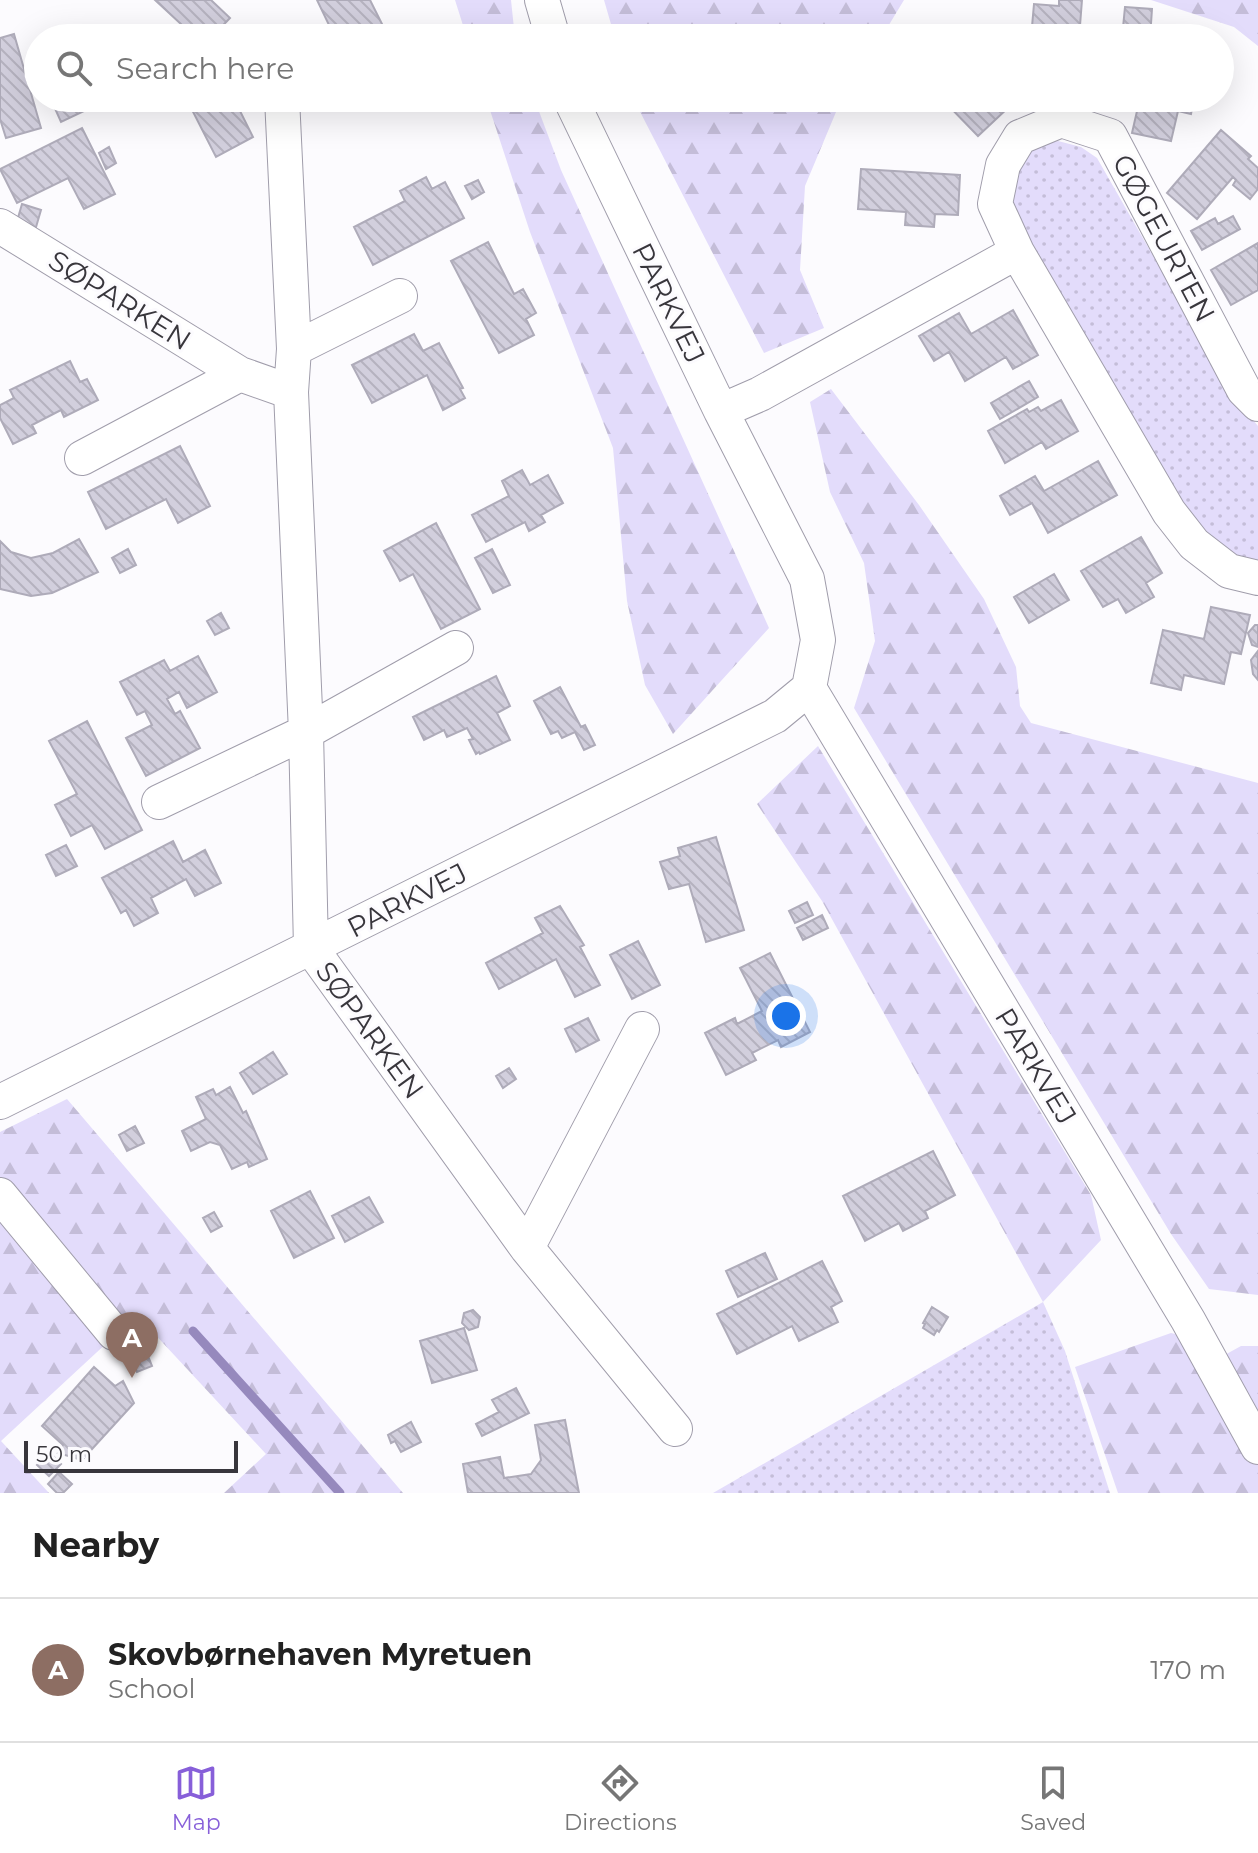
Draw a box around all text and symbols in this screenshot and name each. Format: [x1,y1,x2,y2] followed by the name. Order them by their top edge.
[24,24,1234,112] search box
[52,46,96,90] icon: search
[116,50,294,87] text: Search here
[1106,148,1222,328] street label: GØGEURTEN
[625,237,713,369] street label: PARKVEJ
[43,243,197,357] street label: SØPARKEN
[341,855,473,945] street label: PARKVEJ
[309,955,431,1105] street label: SØPARKEN
[766,996,806,1036] your location
[988,1002,1084,1130] street label: PARKVEJ
[106,1312,158,1378] pin: A
[24,1437,238,1473] scale bar
[36,1441,92,1468] text: 50 m
[32,1524,159,1566] text: Nearby
[108,1636,532,1673] text: Skovbørnehaven Myretuen
[48,1654,68,1686] text: A
[1150,1654,1226,1686] text: 170 m
[108,1673,196,1705] text: School
[172,1761,221,1836] tab: Map
[564,1761,677,1836] tab: Directions
[1020,1761,1086,1836] tab: Saved

